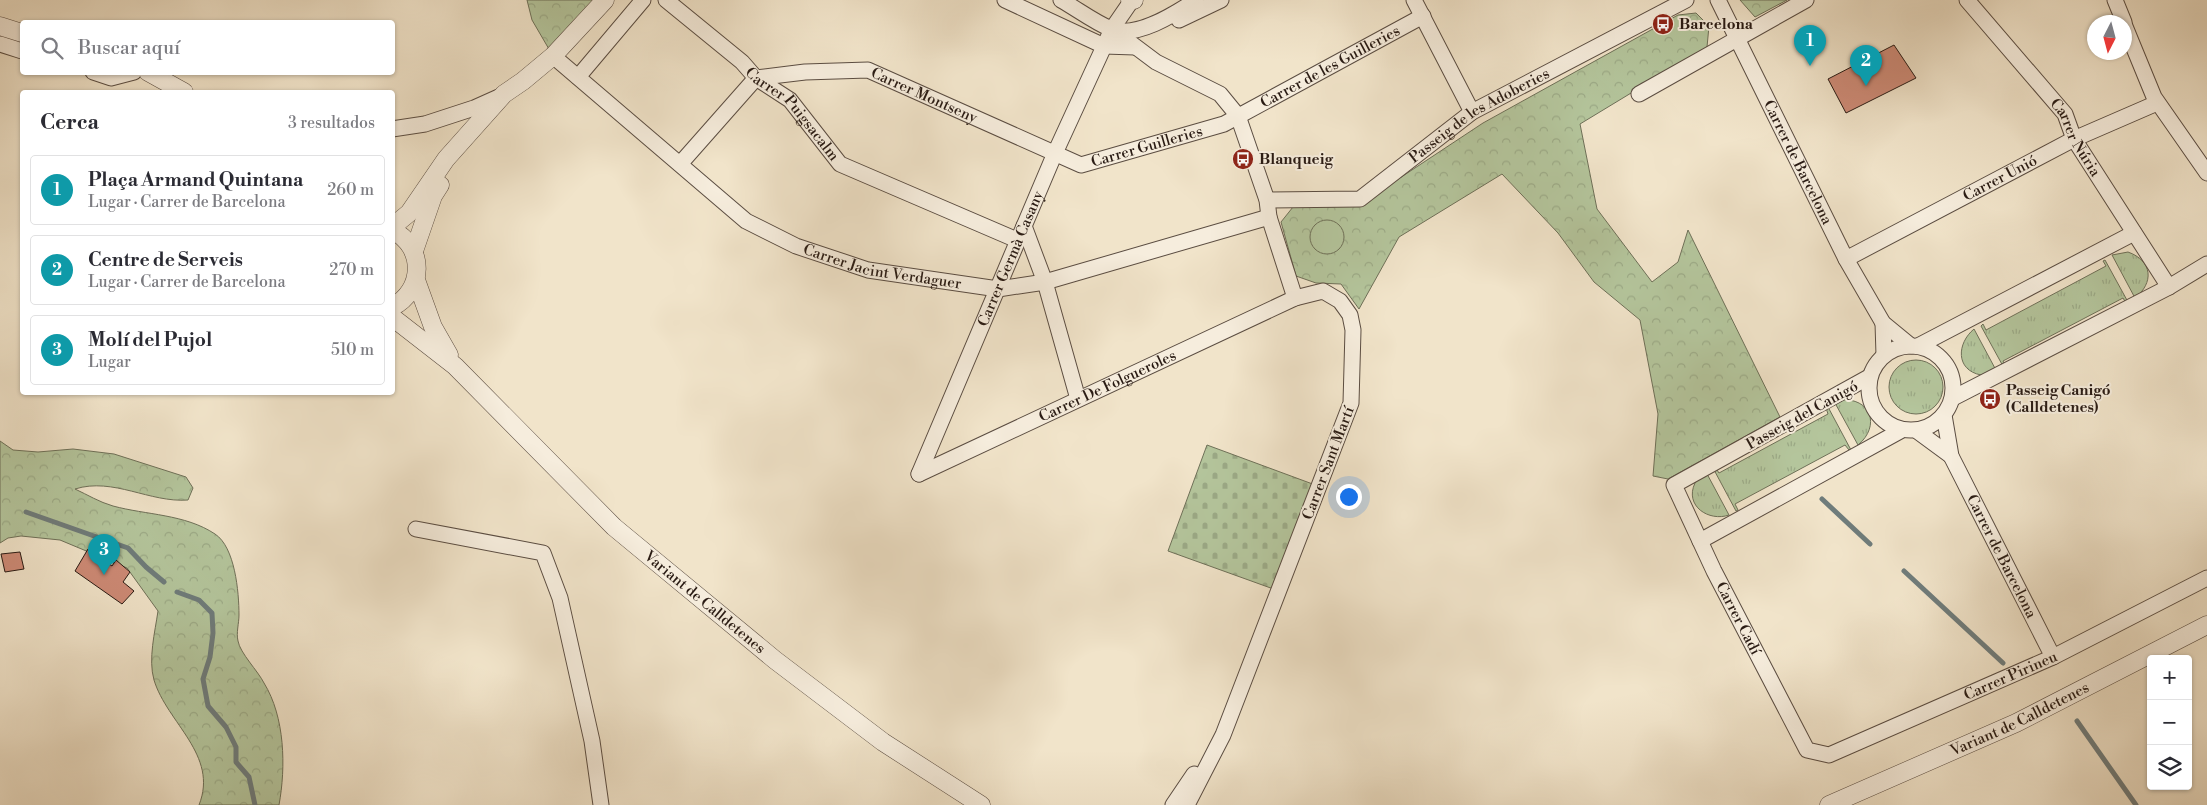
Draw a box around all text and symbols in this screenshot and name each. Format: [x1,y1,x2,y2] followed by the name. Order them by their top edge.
[1651,12,1675,36] bus stop icon: Barcelona
[1679,15,1754,34] place label: Barcelona
[2087,15,2132,60] north arrow
[20,20,395,75] search box
[1257,21,1403,112] street label: Carrer de les Guilleries
[1794,25,1826,66] pin: 1
[38,34,66,62] icon: search
[78,36,180,60] text: Buscar aquí
[1850,45,1882,86] pin: 2
[741,63,843,165] street label: Carrer Puigsacalm
[868,64,981,128] street label: Carrer Montseny
[1405,64,1553,168] street label: Passeig de les Adoberies
[2046,95,2105,181] street label: Carrer Núria
[1759,97,1837,228] street label: Carrer de Barcelona
[40,110,99,136] text: Cerca
[288,113,375,133] text: 3 resultados
[1089,122,1205,172] street label: Carrer Guilleries
[1231,147,1255,171] bus stop icon: Blanqueig
[1259,150,1333,169] place label: Blanqueig
[1960,151,2041,206] street label: Carrer Unió
[88,168,303,192] text: Plaça Armand Quintana
[53,180,61,200] text: 1
[327,180,374,200] text: 260 m
[974,187,1048,330] street label: Carrer Germà Casany
[88,192,286,212] text: Lugar · Carrer de Barcelona
[801,240,963,294] street label: Carrer Jacint Verdaguer
[88,248,243,272] text: Centre de Serveis
[52,260,62,280] text: 2
[329,260,374,280] text: 270 m
[88,272,286,292] text: Lugar · Carrer de Barcelona
[88,328,212,352] text: Molí del Pujol
[52,340,62,360] text: 3
[331,340,374,360] text: 510 m
[1036,346,1179,427] street label: Carrer De Folgueroles
[88,352,131,372] text: Lugar
[1743,377,1862,454] street label: Passeig del Canigó
[2006,381,2111,417] place label: Passeig Canigó (Calldetenes)
[1978,387,2002,411] bus stop icon: Passeig Canigó (Calldetenes)
[1298,403,1359,522] street label: Carrer Sant Martí
[1336,484,1362,510] your location
[1962,491,2041,622] street label: Carrer de Barcelona
[88,534,120,575] pin: 3
[639,546,769,658] street label: Variant de Calldetenes
[1711,579,1765,659] street label: Carrer Cadí
[1961,647,2061,705] street label: Carrer Pirineu
[2147,655,2192,790] map controls
[2147,655,2192,700] button: +
[1946,678,2092,761] street label: Variant de Calldetenes
[2147,700,2192,745] button: −
[2147,745,2192,790] button: layers

